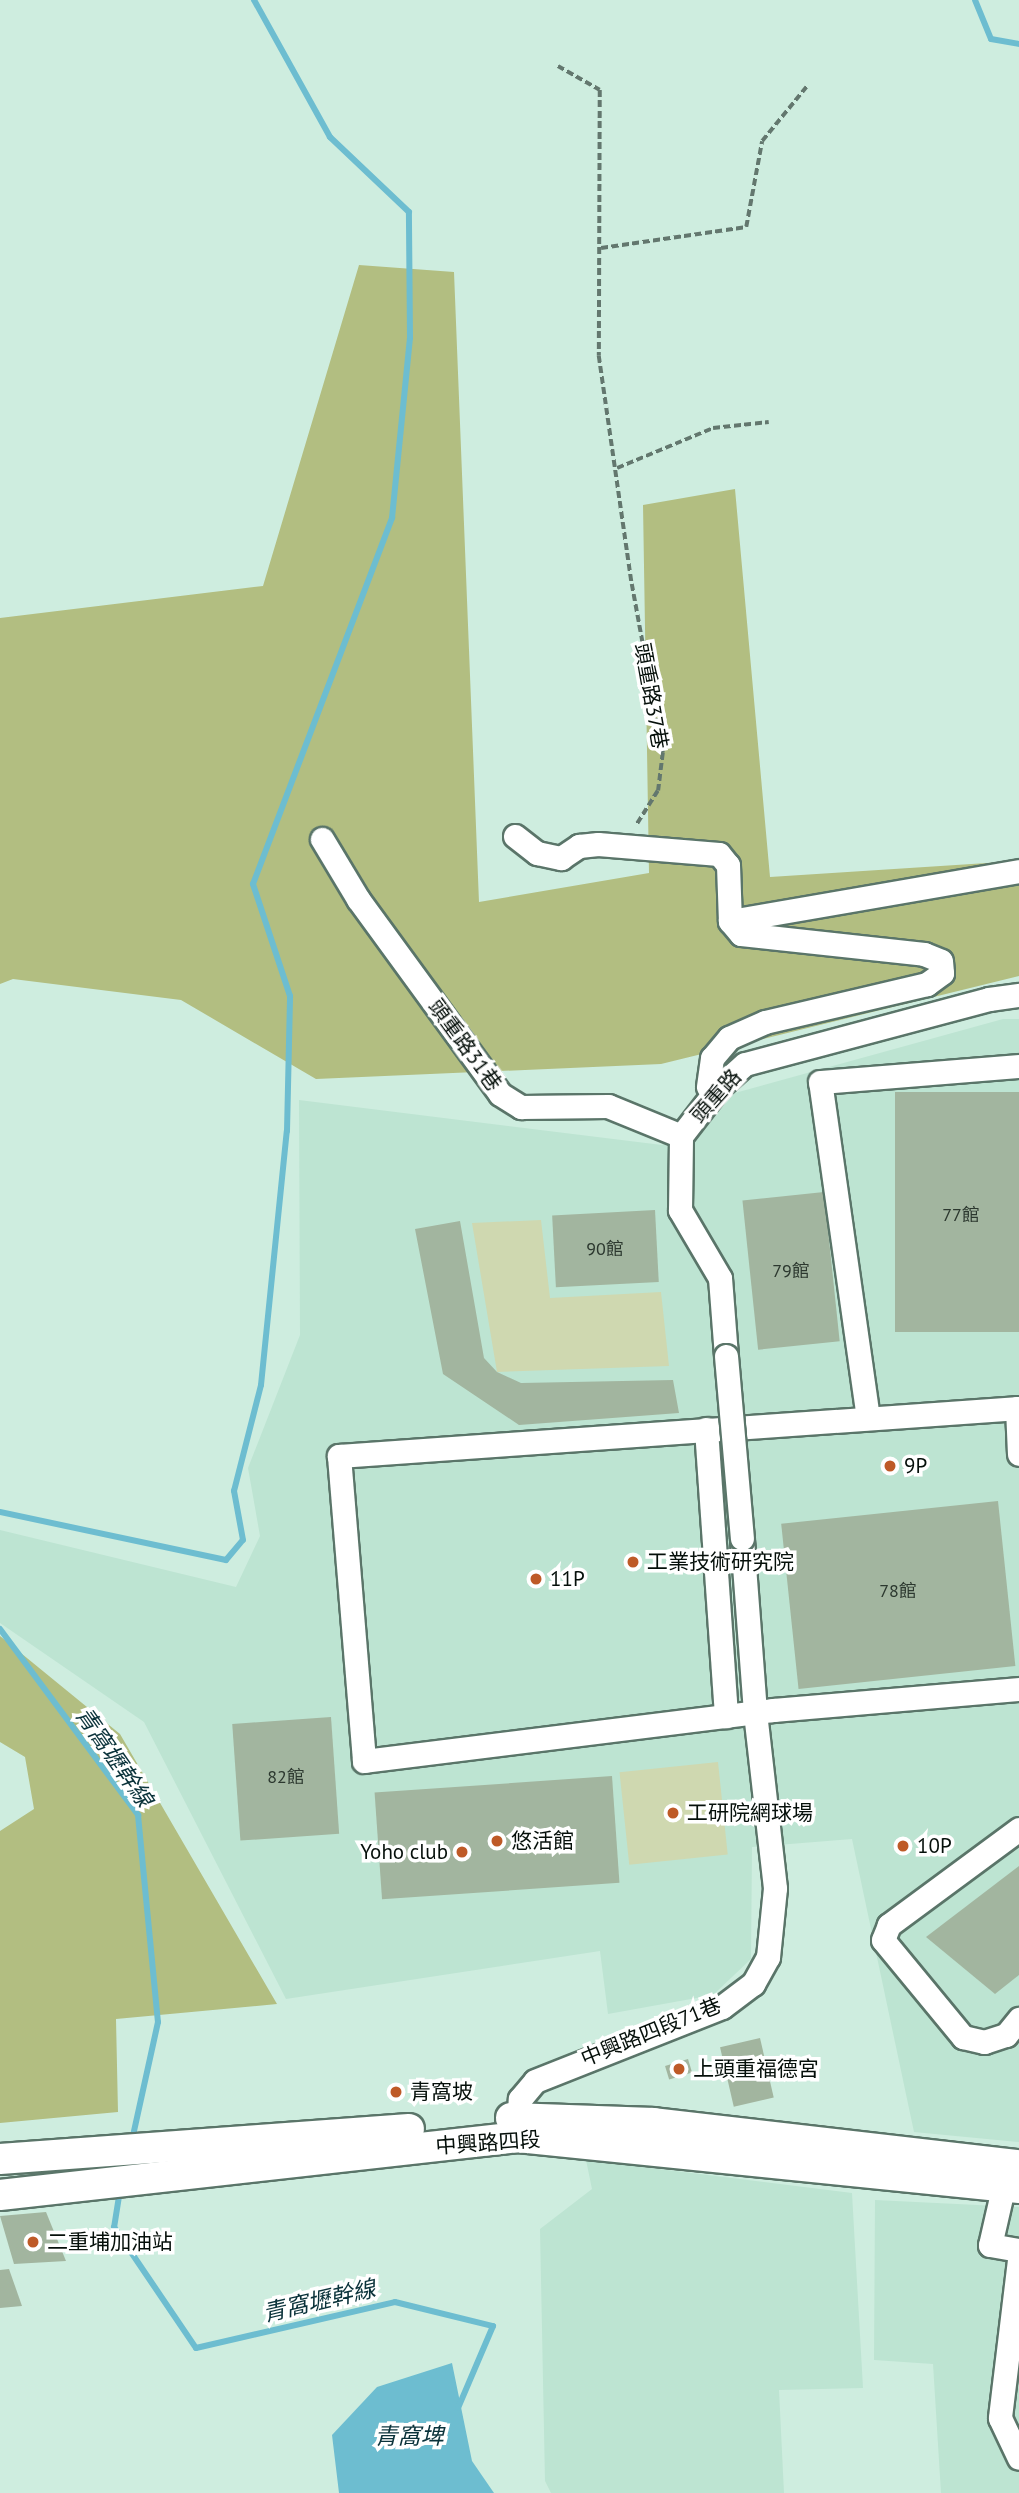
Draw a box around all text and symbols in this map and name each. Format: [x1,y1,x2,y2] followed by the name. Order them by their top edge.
[629,641,673,751] street label: 頭重路37巷
[423,994,507,1096] street label: 頭重路31巷
[686,1064,746,1128] street label: 頭重路
[942,1204,980,1226] house number: 77館
[586,1238,624,1260] house number: 90館
[772,1260,810,1282] house number: 79館
[904,1453,927,1479] place label: 9P
[882,1458,898,1474] marker: 9P
[647,1549,794,1575] place label: 工業技術研究院
[625,1554,641,1570] marker: 工業技術研究院
[550,1566,585,1592] place label: 11P
[528,1571,544,1587] marker: 11P
[879,1580,917,1602] house number: 78館
[70,1702,158,1812] water label: 青窩壢幹線
[267,1766,305,1788] house number: 82館
[687,1800,813,1826] place label: 工研院網球場
[665,1805,681,1821] marker: 工研院網球場
[511,1828,574,1854] place label: 悠活館
[489,1833,505,1849] marker: 悠活館
[917,1833,952,1859] place label: 10P
[895,1838,911,1854] marker: 10P
[360,1839,448,1865] place label: Yoho club
[454,1844,470,1860] marker: Yoho club
[577,1992,725,2072] street label: 中興路四段71巷
[693,2056,819,2082] place label: 上頭重福德宮
[671,2061,687,2077] marker: 上頭重福德宮
[410,2079,473,2105] place label: 青窩坡
[388,2084,404,2100] marker: 青窩坡
[435,2127,541,2159] street label: 中興路四段
[47,2229,173,2255] place label: 二重埔加油站
[25,2234,41,2250] marker: 二重埔加油站
[260,2275,378,2327] water label: 青窩壢幹線
[375,2422,443,2450] water label: 青窩埤

